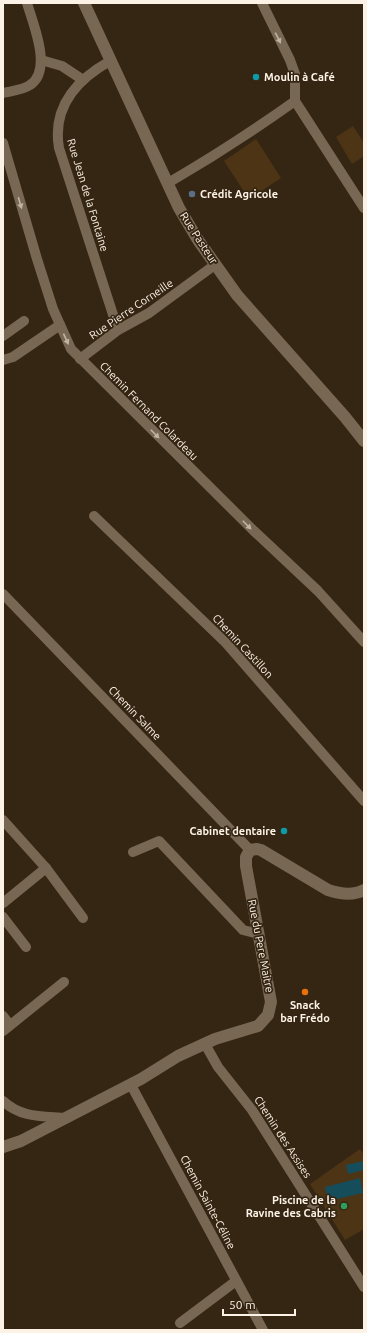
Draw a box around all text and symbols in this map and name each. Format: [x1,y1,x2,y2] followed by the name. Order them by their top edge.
[275,33,281,44] one-way arrow
[264,71,335,83] place label: Moulin à Café
[251,72,261,82] marker: Moulin à Café
[65,137,111,253] street label: Rue Jean de la Fontaine
[200,188,278,200] place label: Crédit Agricole
[187,189,197,199] marker: Crédit Agricole
[17,197,23,209] one-way arrow
[178,210,221,267] street label: Rue Pasteur
[87,277,175,341] street label: Rue Pierre Corneille
[63,334,69,345] one-way arrow
[98,360,200,462] street label: Chemin Fernand Colardeau
[150,429,160,438] one-way arrow
[242,520,252,530] one-way arrow
[210,612,276,680] street label: Chemin Castillon
[106,684,164,742] street label: Chemin Salme
[189,825,276,837] place label: Cabinet dentaire
[279,826,289,836] marker: Cabinet dentaire
[246,898,276,994] street label: Rue du Pere Maitre
[300,987,310,997] marker: Snack bar Frédo
[280,999,330,1024] place label: Snack bar Frédo
[252,1094,314,1180] street label: Chemin des Assises
[178,1153,238,1251] street label: Chemin Sainte-Céline
[246,1194,336,1219] place label: Piscine de la Ravine des Cabris
[339,1201,349,1211] marker: Piscine de la Ravine des Cabris
[223,1291,295,1317] scale bar
[229,1298,256,1311] text: 50 m

